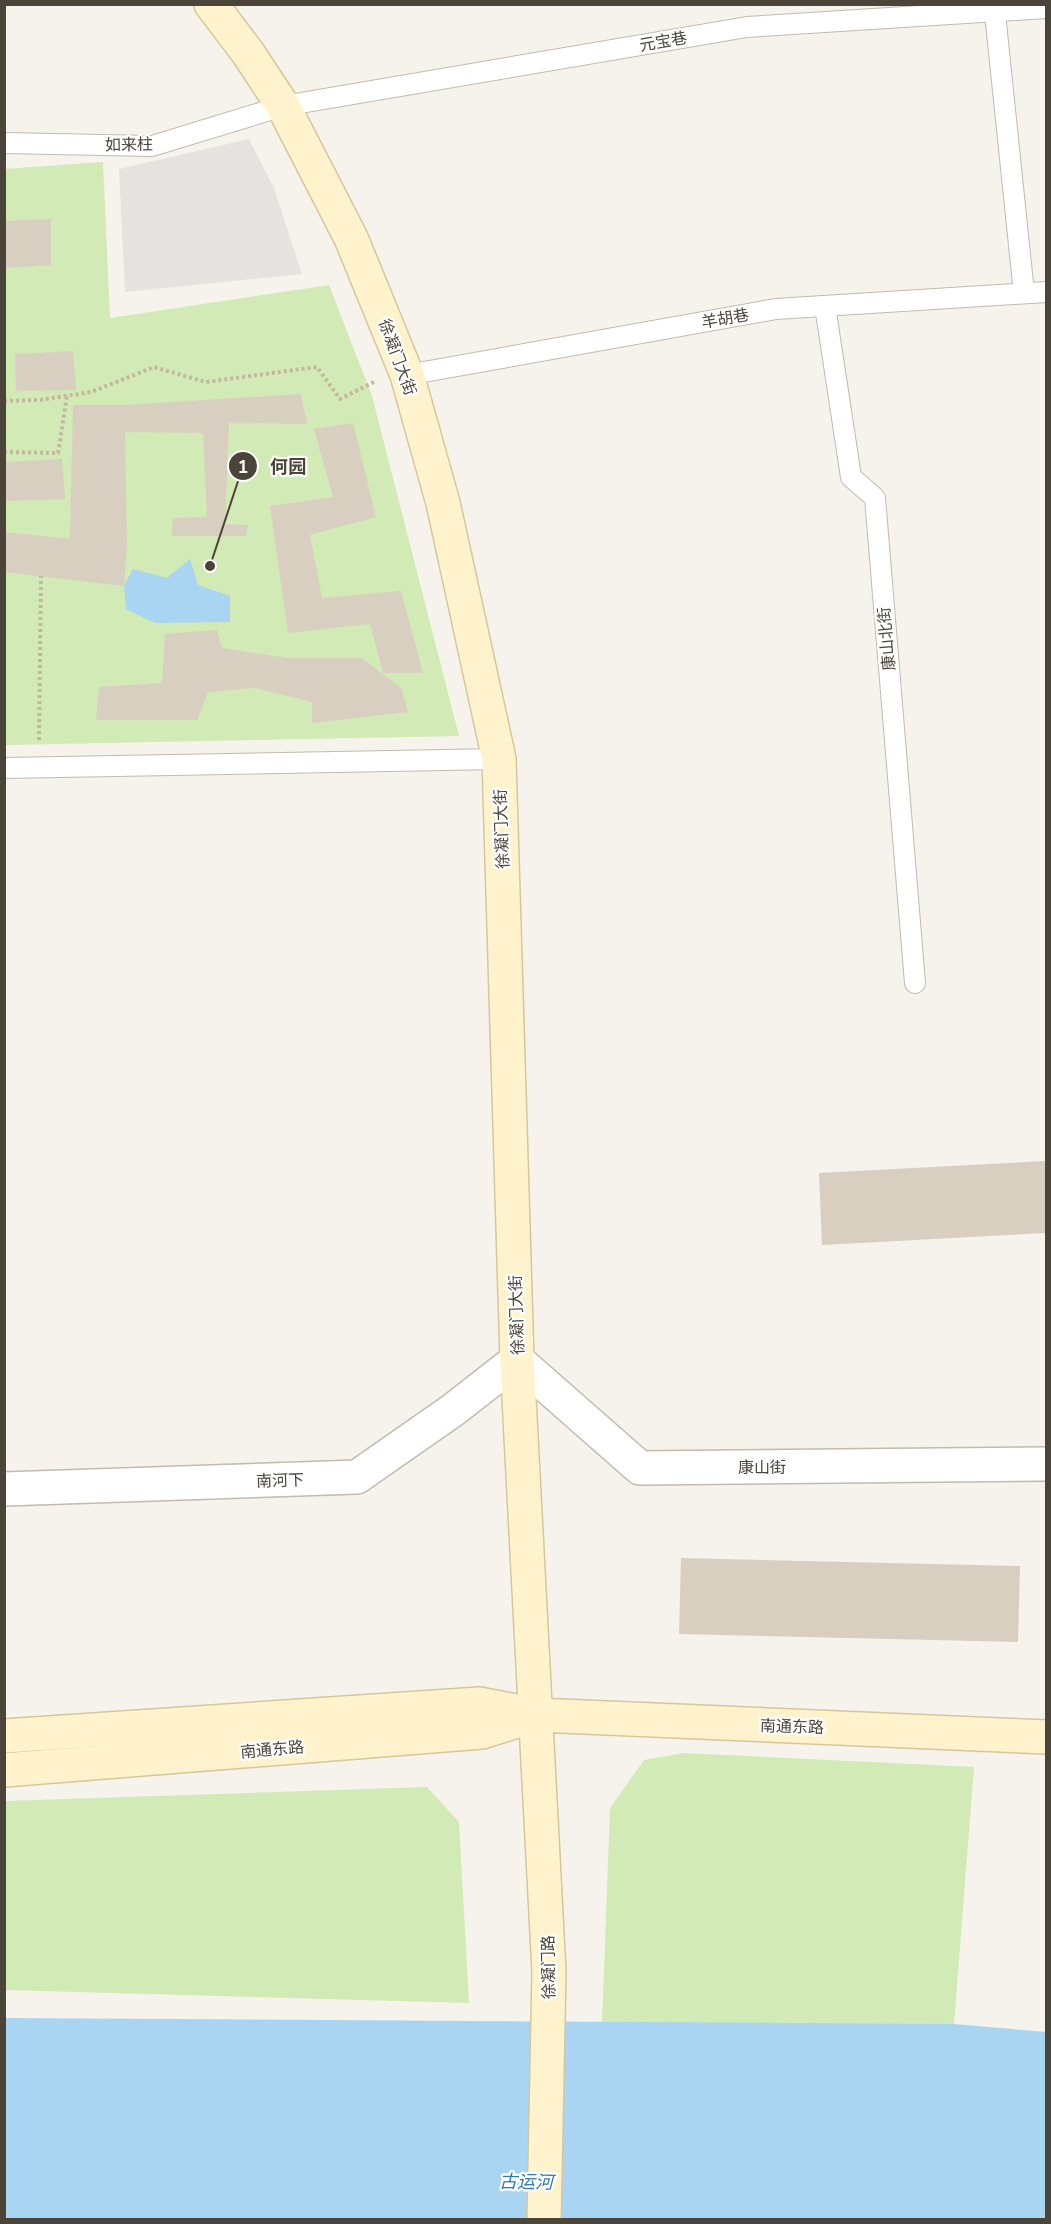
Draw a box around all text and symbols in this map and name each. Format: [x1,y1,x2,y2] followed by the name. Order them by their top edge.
[638,27,689,57] street label: 元宝巷
[105,134,153,156] street label: 如来柱
[700,304,751,334] street label: 羊胡巷
[373,316,421,399] street label: 徐凝门大街
[228,448,318,484] callout: 何园
[238,455,248,479] text: 1
[270,455,306,479] text: 何园
[873,606,901,672] street label: 康山北街
[490,789,514,869] street label: 徐凝门大街
[505,1275,529,1355] street label: 徐凝门大街
[738,1457,786,1479] street label: 康山街
[256,1469,304,1493] street label: 南河下
[760,1715,824,1739] street label: 南通东路
[239,1736,305,1764] street label: 南通东路
[537,1935,561,1999] street label: 徐凝门路
[499,2170,556,2195] water label: 古运河

